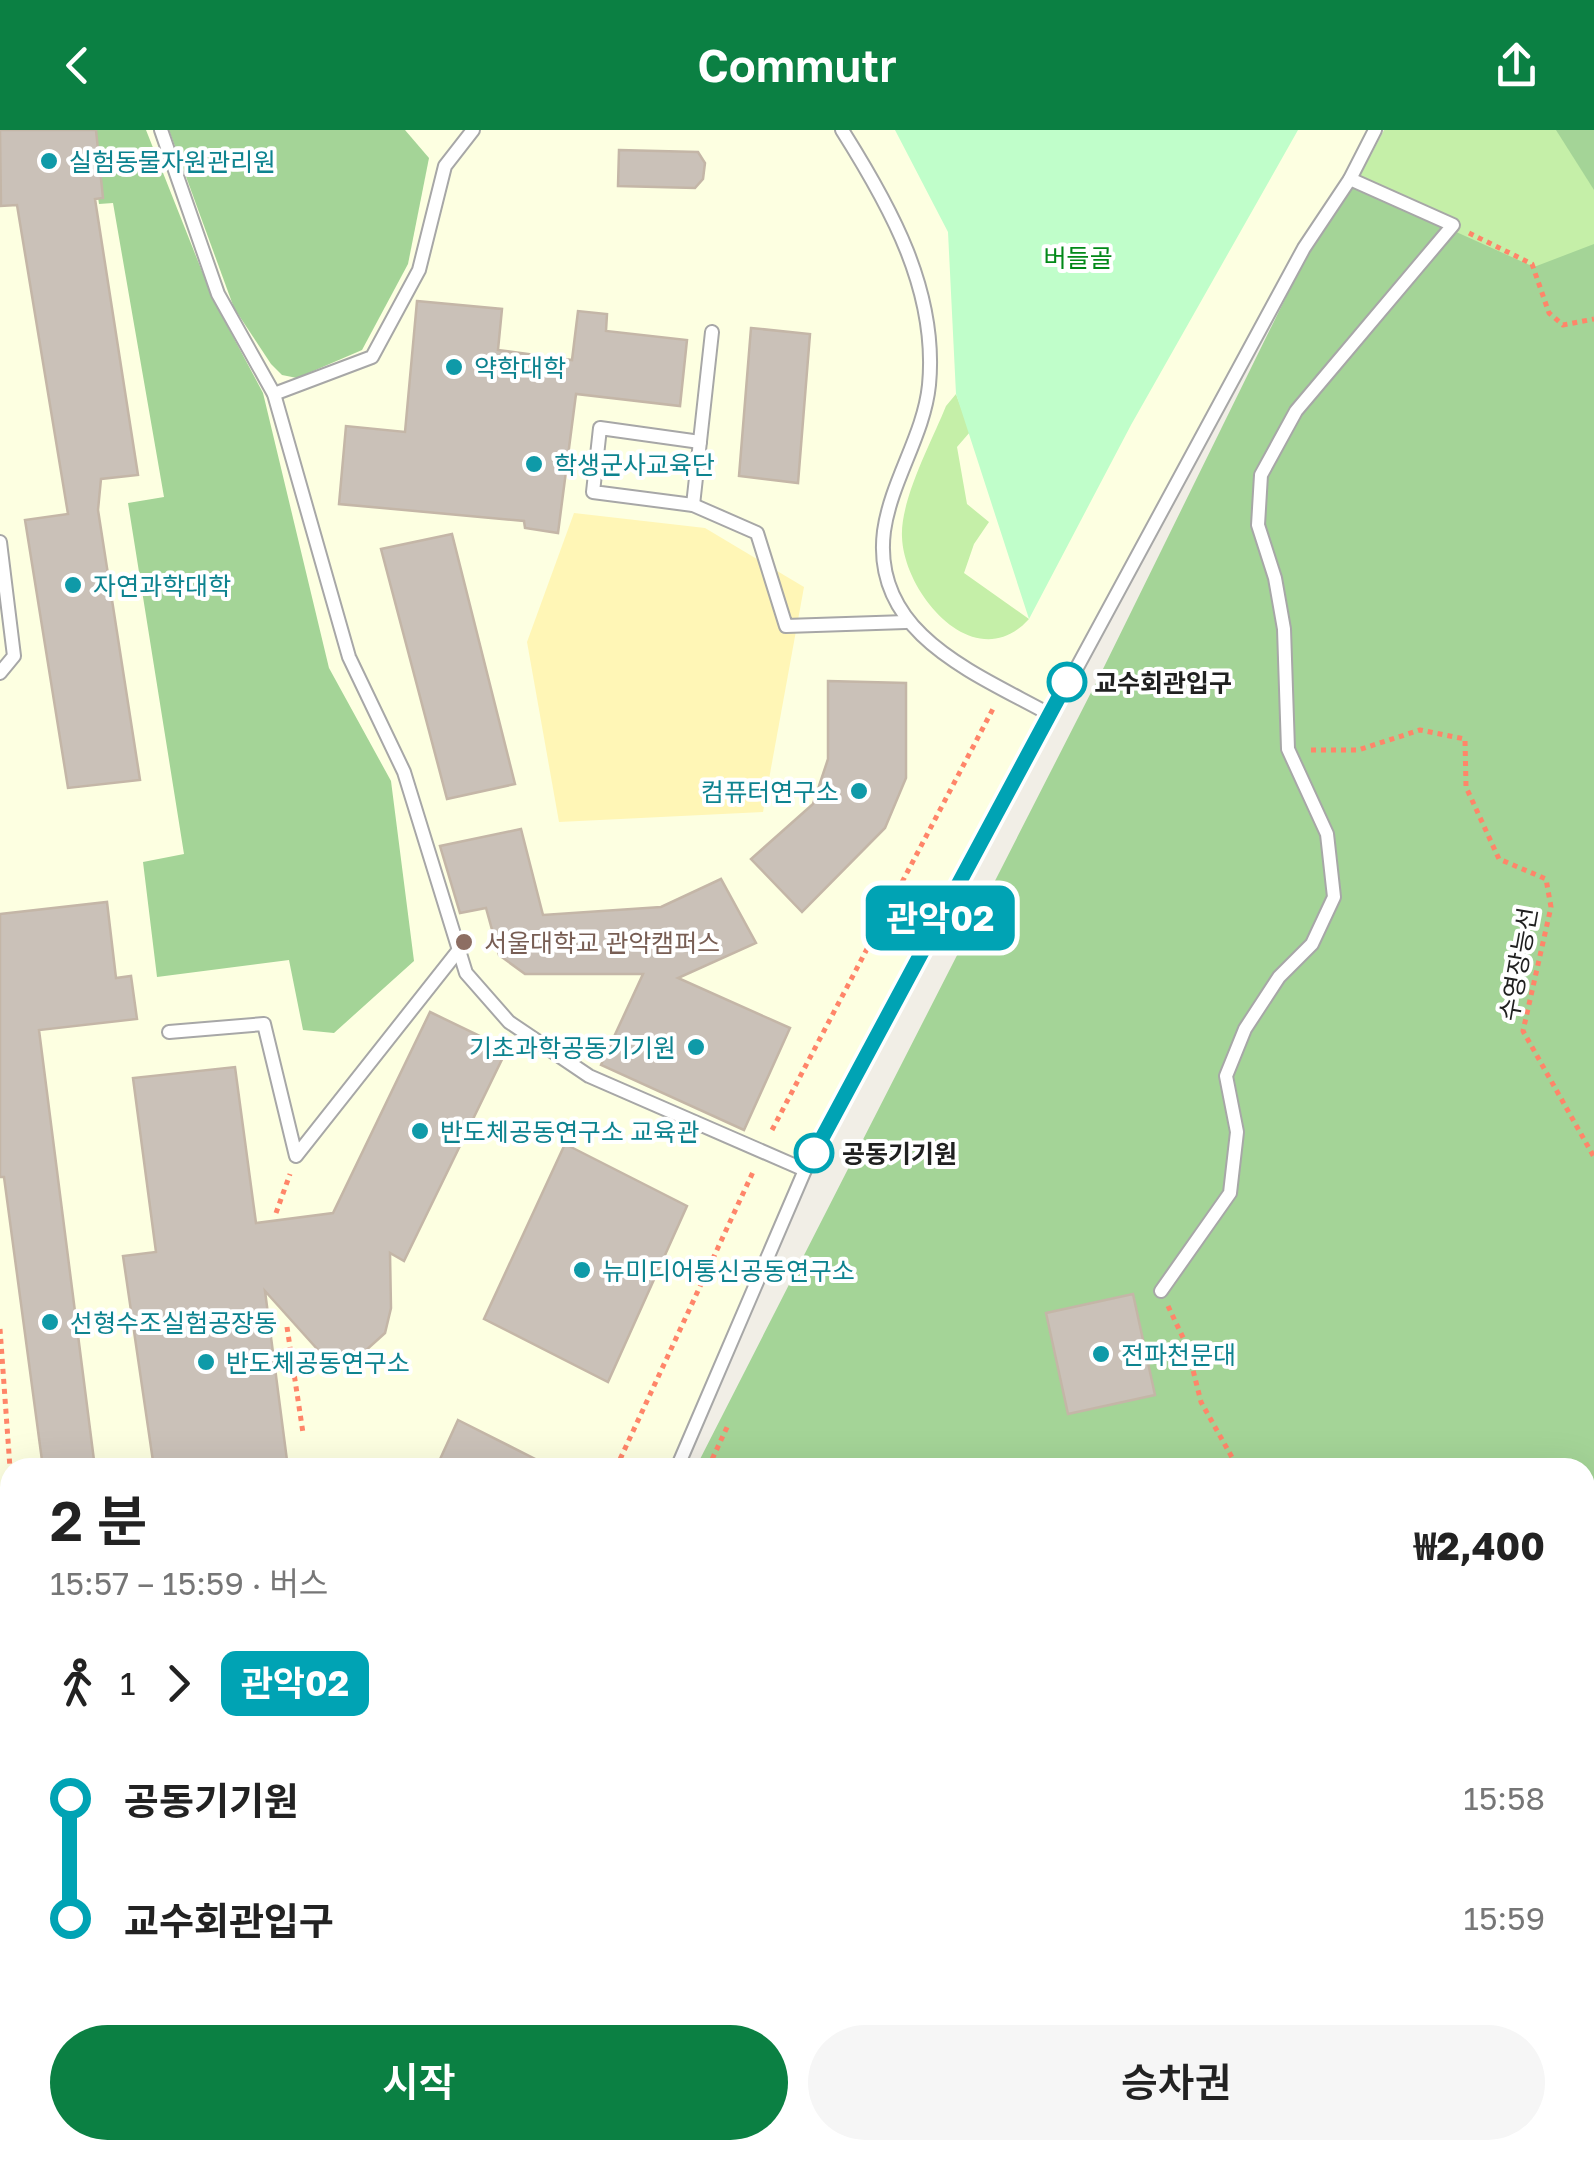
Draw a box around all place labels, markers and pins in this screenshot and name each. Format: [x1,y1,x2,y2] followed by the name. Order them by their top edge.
[69,146,276,177] place label: 실험동물자원관리원
[38,150,60,172] marker: 실험동물자원관리원
[474,352,566,383] place label: 약학대학
[443,356,465,378] marker: 약학대학
[554,449,715,480] place label: 학생군사교육단
[523,453,545,475] marker: 학생군사교육단
[93,570,231,601] place label: 자연과학대학
[62,574,84,596] marker: 자연과학대학
[1048,663,1086,701] marker: 교수회관입구
[1094,667,1232,698] place label: 교수회관입구
[701,776,839,807] place label: 컴퓨터연구소
[848,780,870,802] marker: 컴퓨터연구소
[484,927,720,958] place label: 서울대학교 관악캠퍼스
[453,931,475,953] marker: 서울대학교 관악캠퍼스
[469,1032,676,1063] place label: 기초과학공동기기원
[685,1036,707,1058] marker: 기초과학공동기기원
[440,1116,699,1147] place label: 반도체공동연구소 교육관
[409,1120,431,1142] marker: 반도체공동연구소 교육관
[795,1134,833,1172] marker: 공동기기원
[842,1138,957,1169] place label: 공동기기원
[602,1255,855,1286] place label: 뉴미디어통신공동연구소
[571,1259,593,1281] marker: 뉴미디어통신공동연구소
[70,1307,277,1338] place label: 선형수조실험공장동
[39,1311,61,1333] marker: 선형수조실험공장동
[1121,1339,1236,1370] place label: 전파천문대
[1090,1343,1112,1365] marker: 전파천문대
[226,1347,410,1378] place label: 반도체공동연구소
[195,1351,217,1373] marker: 반도체공동연구소

